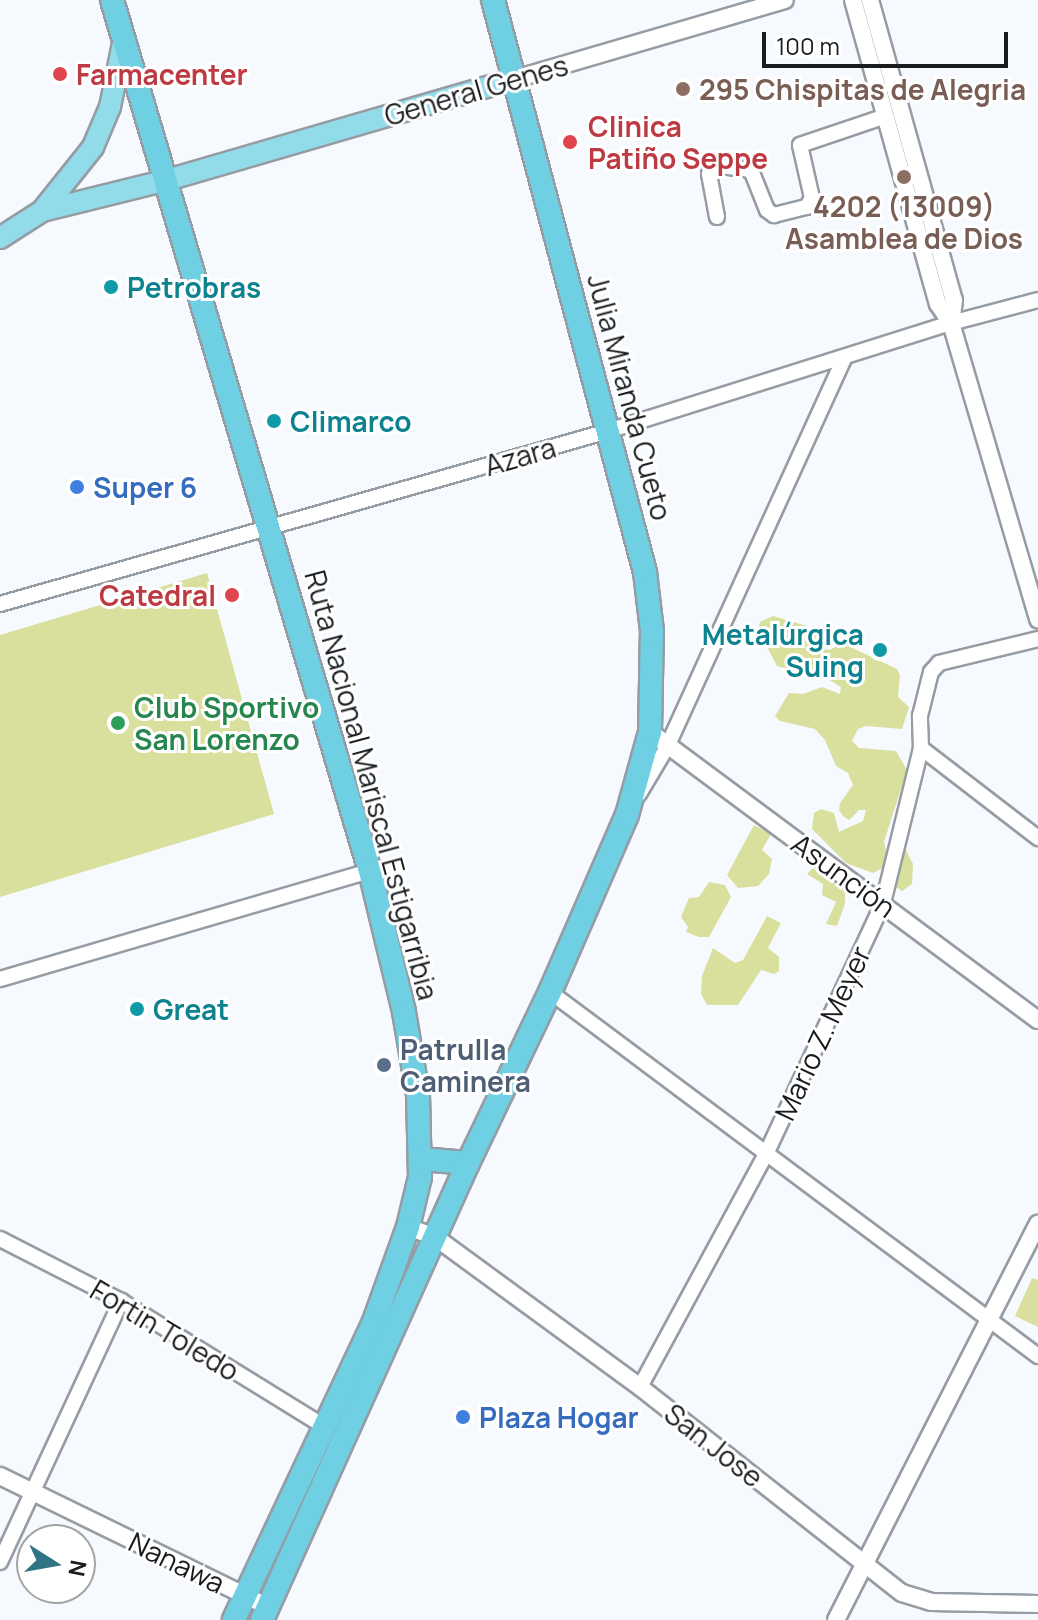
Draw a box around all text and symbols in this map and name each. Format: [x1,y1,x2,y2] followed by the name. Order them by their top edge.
[766,16,1012,66] scale bar
[776,29,840,62] text: 100 m
[380,48,572,132] street label: General Genes
[76,57,248,91] place label: Farmacenter
[51,65,69,83] marker: Farmacenter
[699,72,1026,106] place label: 295 Chispitas de Alegria
[674,80,692,98] marker: 295 Chispitas de Alegria
[588,109,768,175] place label: Clinica Patiño Seppe
[559,131,581,153] marker: Clinica Patiño Seppe
[895,168,913,186] marker: 4202 (13009) Asamblea de Dios
[785,189,1023,255] place label: 4202 (13009) Asamblea de Dios
[127,270,261,304] place label: Petrobras
[581,270,679,524] street label: Julia Miranda Cueto
[102,278,120,296] marker: Petrobras
[290,404,412,438] place label: Climarco
[265,412,283,430] marker: Climarco
[481,430,559,482] street label: Azara
[93,470,197,504] place label: Super 6
[68,478,86,496] marker: Super 6
[298,567,446,1003] street label: Ruta Nacional Mariscal Estigarribia
[99,578,216,612] place label: Catedral
[223,586,241,604] marker: Catedral
[702,617,864,683] place label: Metalúrgica Suing
[871,641,889,659] marker: Metalúrgica Suing
[134,690,319,756] place label: Club Sportivo San Lorenzo
[109,714,127,732] marker: Club Sportivo San Lorenzo
[785,826,903,924] street label: Asunción
[767,941,877,1125] street label: Mario Z. Meyer
[153,992,229,1026] place label: Great
[128,1000,146,1018] marker: Great
[400,1032,531,1098] place label: Patrulla Caminera
[375,1056,393,1074] marker: Patrulla Caminera
[85,1272,245,1388] street label: Fortin Toledo
[658,1396,770,1494] street label: San Jose
[479,1400,639,1434] place label: Plaza Hogar
[454,1408,472,1426] marker: Plaza Hogar
[16,1524,96,1604] north arrow
[124,1524,230,1600] street label: Nanawa
[61,1558,94,1579] text: N

